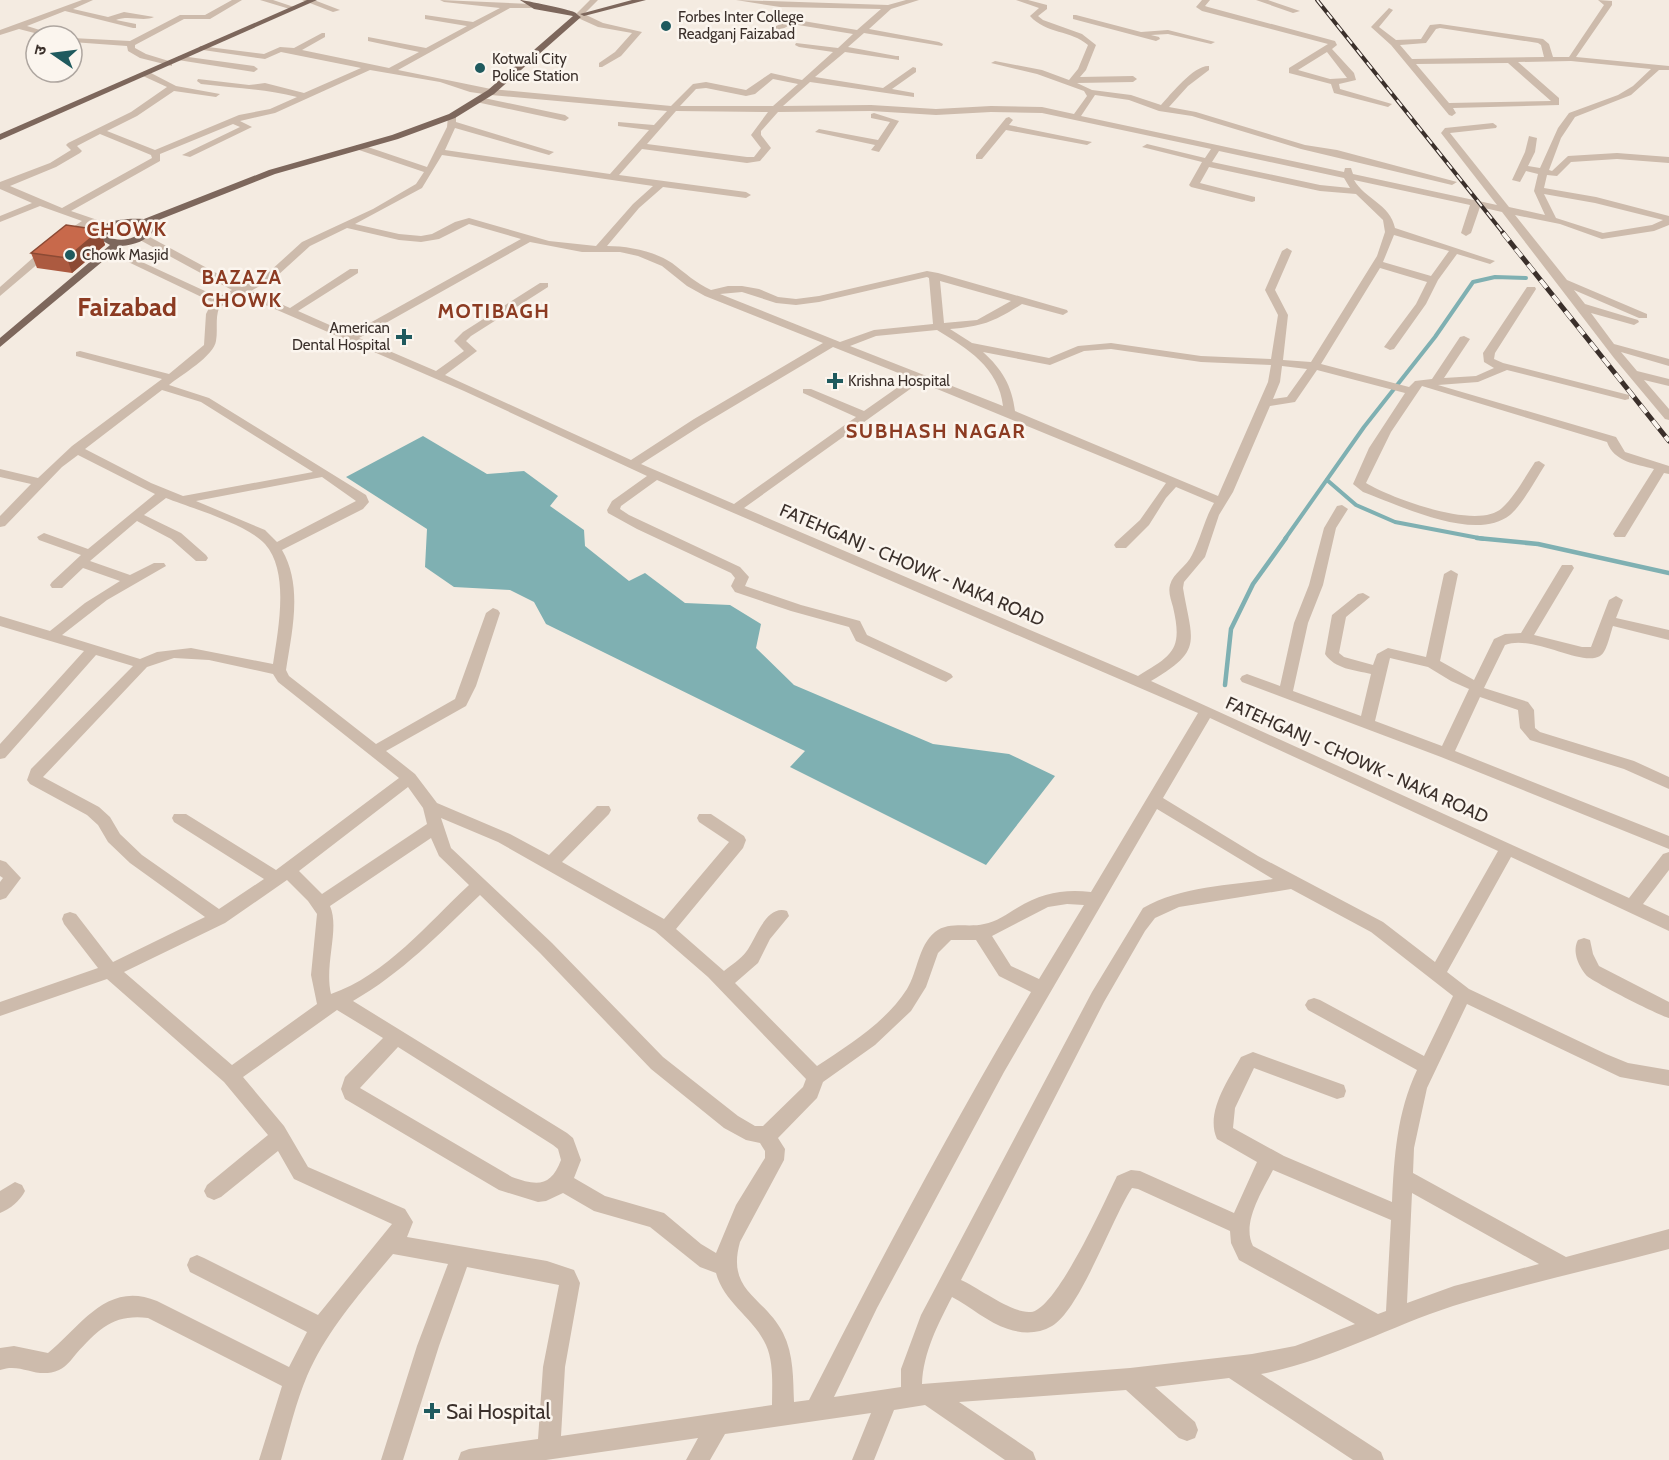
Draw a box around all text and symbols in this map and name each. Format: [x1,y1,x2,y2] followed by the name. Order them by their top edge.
[678,8,804,43] place label: Forbes Inter College Readganj Faizabad
[659,19,673,33] marker: Forbes Inter College Readganj Faizabad
[24,24,84,84] north arrow
[30,43,50,57] text: उ
[492,50,579,85] place label: Kotwali City Police Station
[473,61,487,75] marker: Kotwali City Police Station
[86,217,168,241] district label: CHOWK
[82,246,169,264] place label: Chowk Masjid
[63,248,77,262] marker: Chowk Masjid
[201,265,283,312] district label: BAZAZA CHOWK
[77,291,177,323] district label: Faizabad
[438,299,550,323] district label: MOTIBAGH
[292,319,390,354] place label: American Dental Hospital
[395,328,413,346] marker: American Dental Hospital
[826,372,844,390] marker: Krishna Hospital
[848,372,950,390] place label: Krishna Hospital
[846,419,1026,443] district label: SUBHASH NAGAR
[776,499,1048,631] street label: FATEHGANJ - CHOWK - NAKA ROAD
[1222,692,1492,828] street label: FATEHGANJ - CHOWK - NAKA ROAD
[446,1399,551,1424] place label: Sai Hospital
[423,1402,441,1420] marker: Sai Hospital

